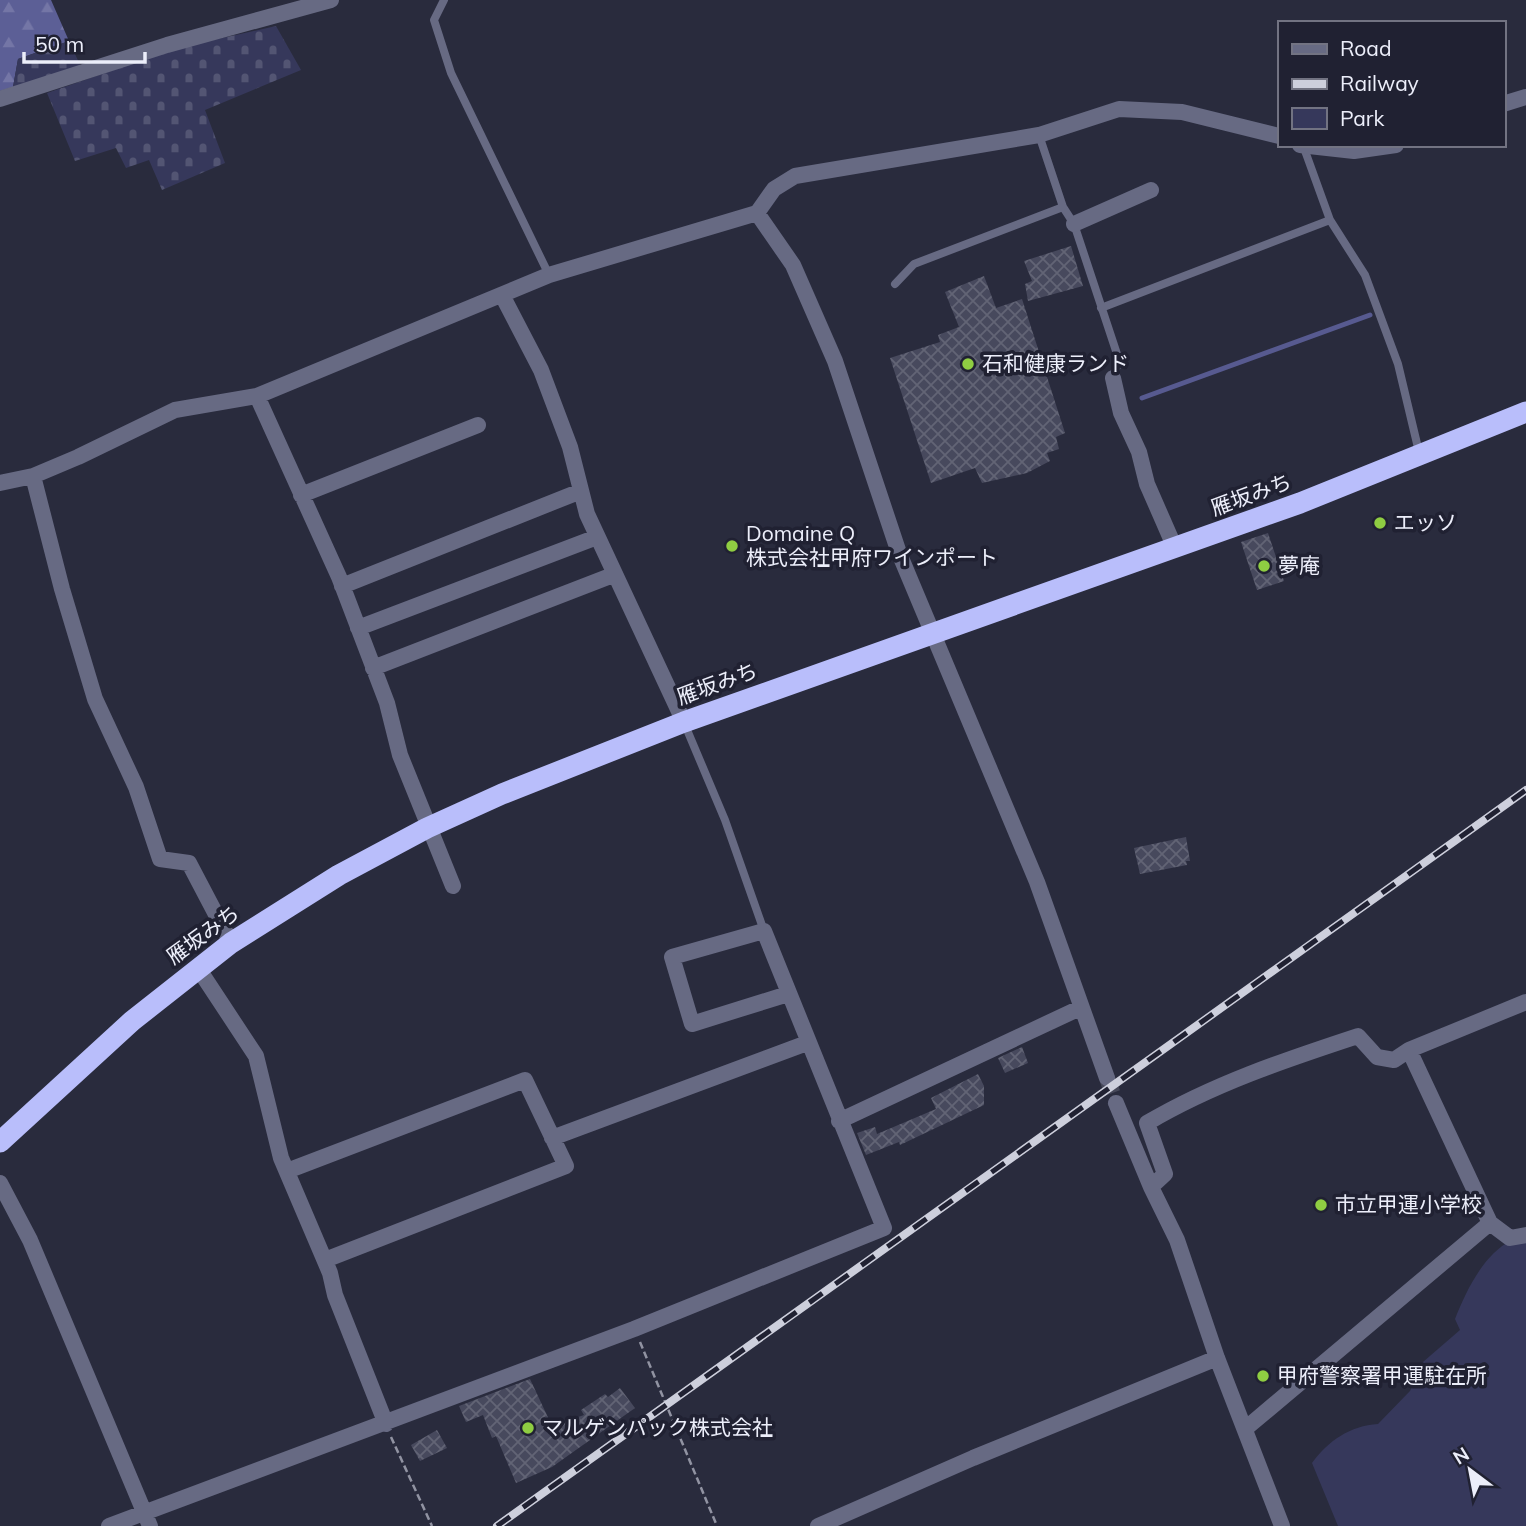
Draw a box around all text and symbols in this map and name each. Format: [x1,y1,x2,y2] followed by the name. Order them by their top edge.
[24,21,145,65] scale bar
[1278,21,1505,147] legend
[35,31,84,57] text: 50 m
[1340,35,1391,61] text: Road
[1340,70,1419,96] text: Railway
[1340,105,1384,131] text: Park
[982,350,1129,376] place label: 石和健康ランド
[960,356,976,372] marker: 石和健康ランド
[1207,467,1295,521] street label: 雁坂みち
[1394,509,1457,535] place label: エッソ
[1372,515,1388,531] marker: エッソ
[746,520,998,570] place label: Domaine Q 株式会社甲府ワインポート
[724,538,740,554] marker: Domaine Q 株式会社甲府ワインポート
[1278,552,1320,578] place label: 夢庵
[1256,558,1272,574] marker: 夢庵
[673,656,761,710] street label: 雁坂みち
[161,899,244,969] street label: 雁坂みち
[1335,1191,1482,1217] place label: 市立甲運小学校
[1313,1197,1329,1213] marker: 市立甲運小学校
[1277,1362,1487,1388] place label: 甲府警察署甲運駐在所
[1255,1368,1271,1384] marker: 甲府警察署甲運駐在所
[542,1414,773,1440] place label: マルゲンパック株式会社
[520,1420,536,1436] marker: マルゲンパック株式会社
[1435,1435,1505,1505] north arrow
[1449,1442,1473,1470] text: N

